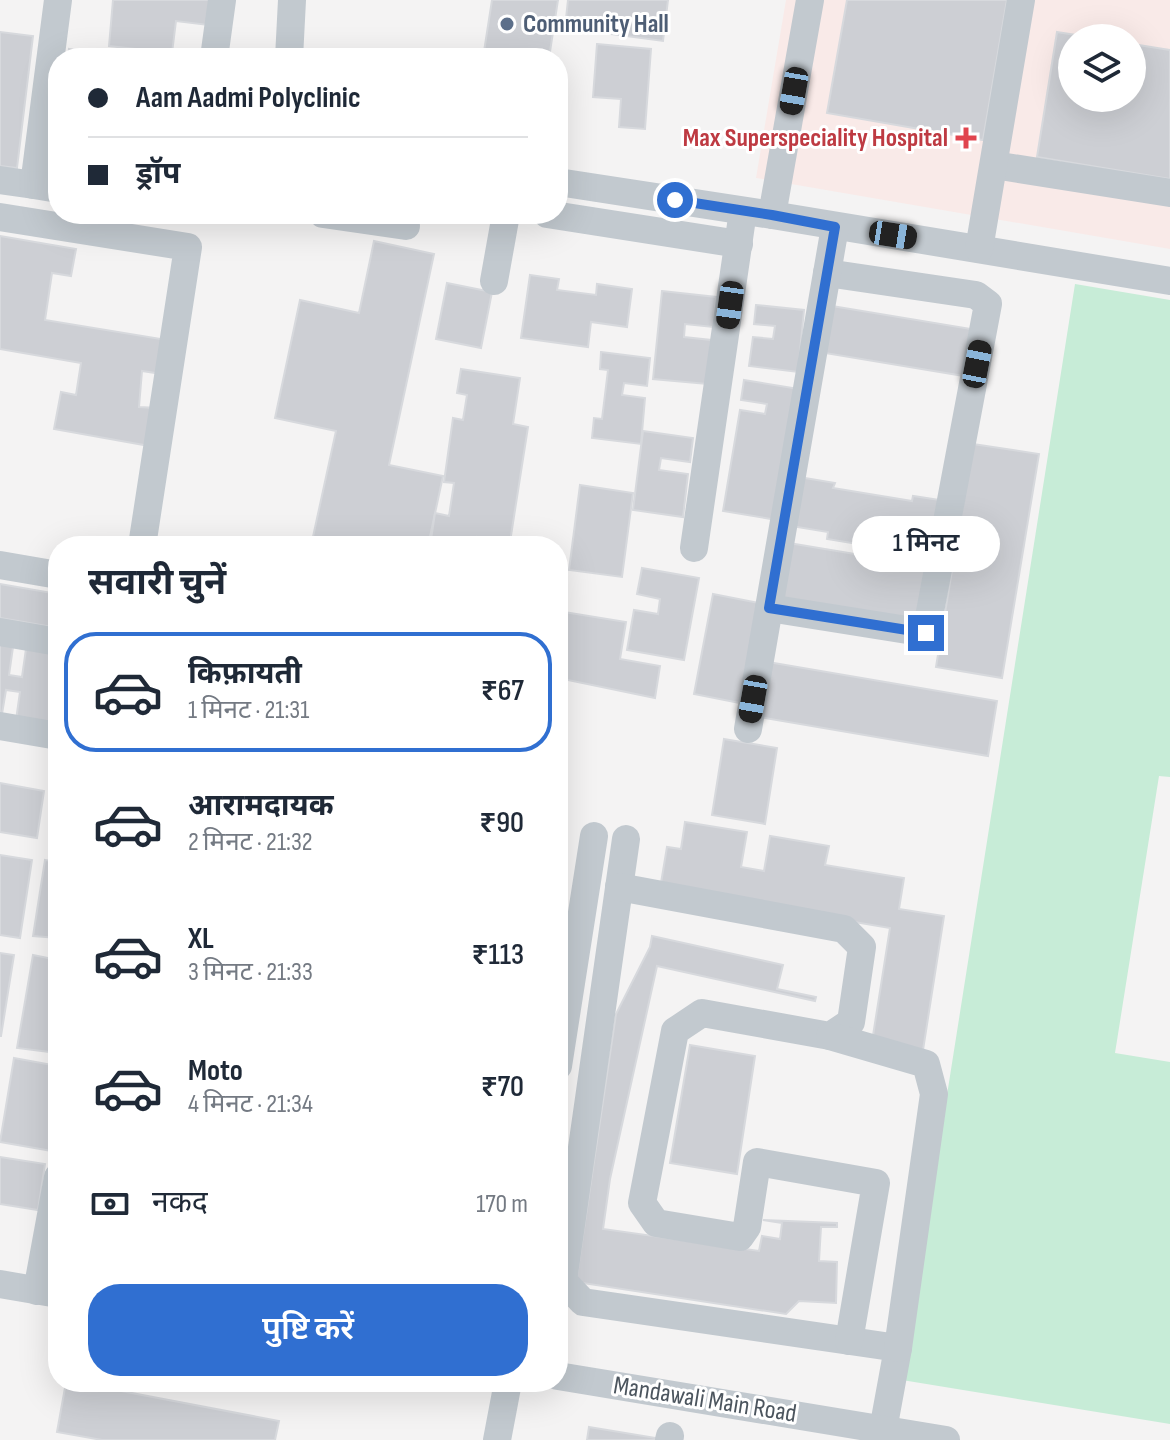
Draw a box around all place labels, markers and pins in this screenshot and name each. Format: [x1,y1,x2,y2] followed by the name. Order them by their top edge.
[523,9,669,40] place label: Community Hall
[498,15,516,33] marker: Community Hall
[683,123,948,154] place label: Max Superspeciality Hospital
[955,127,977,149] marker: Max Superspeciality Hospital

